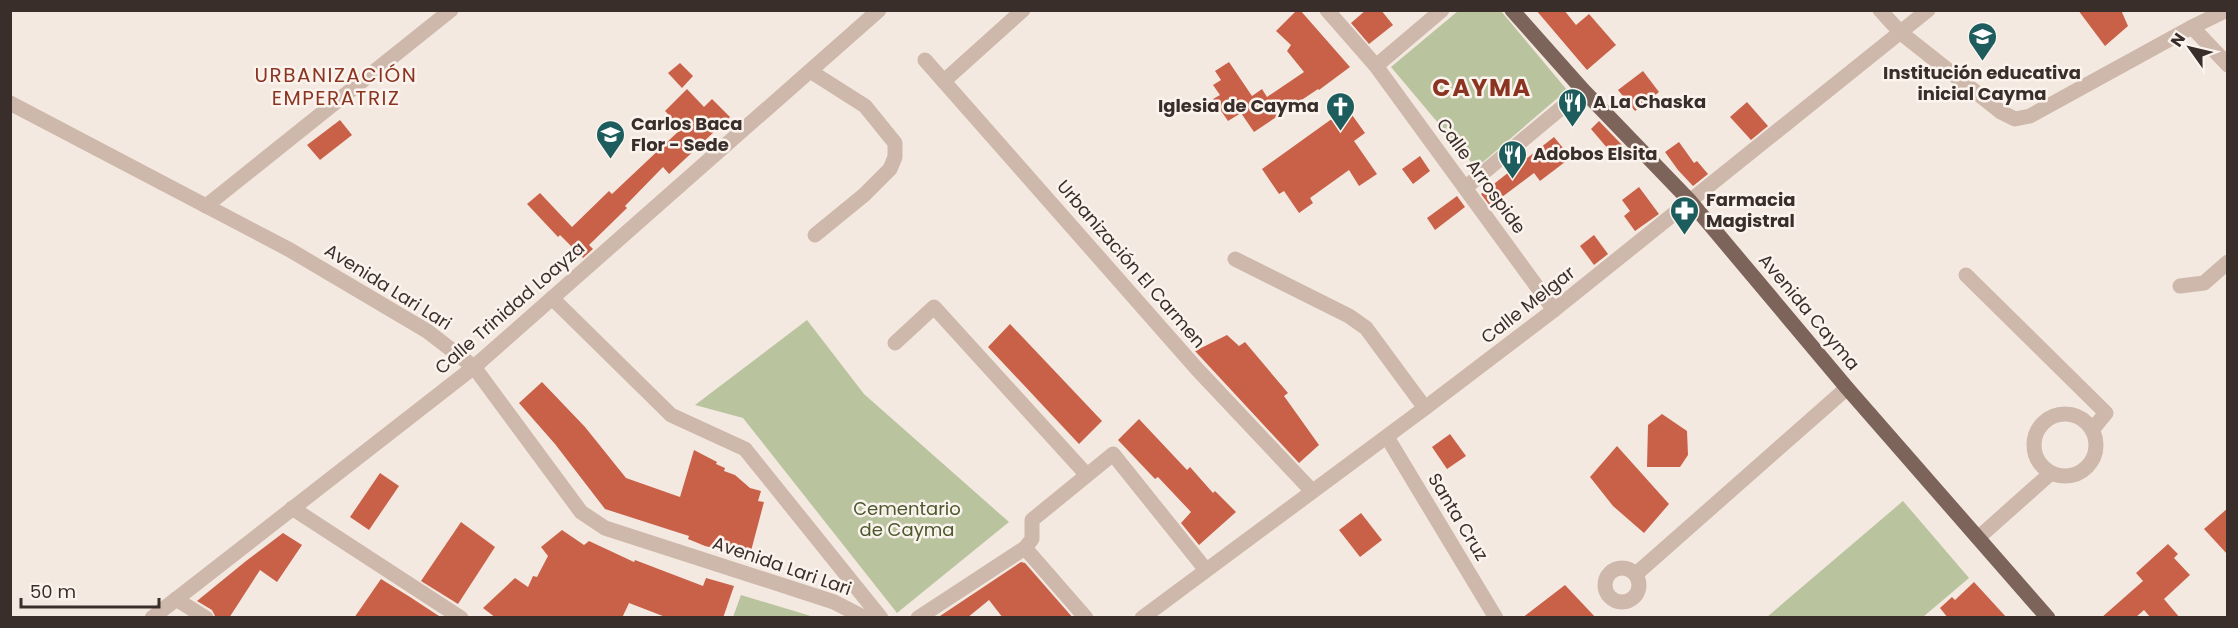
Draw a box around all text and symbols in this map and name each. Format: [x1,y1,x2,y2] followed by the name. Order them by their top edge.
[2160,18,2220,78] north arrow
[1966,20,1998,62] school or university icon: Institución educativa inicial Cayma
[2165,28,2191,51] text: N
[1883,60,2081,106] place label: Institución educativa inicial Cayma
[255,61,417,112] district label: URBANIZACIÓN EMPERATRIZ
[1432,71,1532,104] district label: CAYMA
[1556,86,1588,128] restaurant icon: A La Chaska
[1593,89,1706,114] place label: A La Chaska
[1324,90,1356,132] church icon: Iglesia de Cayma
[1158,93,1319,118] place label: Iglesia de Cayma
[631,111,742,157] place label: Carlos Baca Flor - Sede
[1431,113,1532,239] street label: Calle Arrospide
[594,118,626,160] school or university icon: Carlos Baca Flor - Sede
[1496,138,1528,180] restaurant icon: Adobos Elsita
[1533,141,1657,166] place label: Adobos Elsita
[1051,174,1211,353] street label: Urbanización El Carmen
[1706,187,1795,233] place label: Farmacia Magistral
[1669,194,1701,236] pharmacy icon: Farmacia Magistral
[429,236,590,380] street label: Calle Trinidad Loayza
[320,237,457,336] street label: Avenida Lari Lari
[1753,248,1866,375] street label: Avenida Cayma
[1475,260,1580,349] street label: Calle Melgar
[1422,468,1494,565] street label: Santa Cruz
[853,496,961,542] park label: Cementario de Cayma
[709,530,855,601] street label: Avenida Lari Lari
[21,571,159,609] scale bar
[30,579,76,604] text: 50 m

